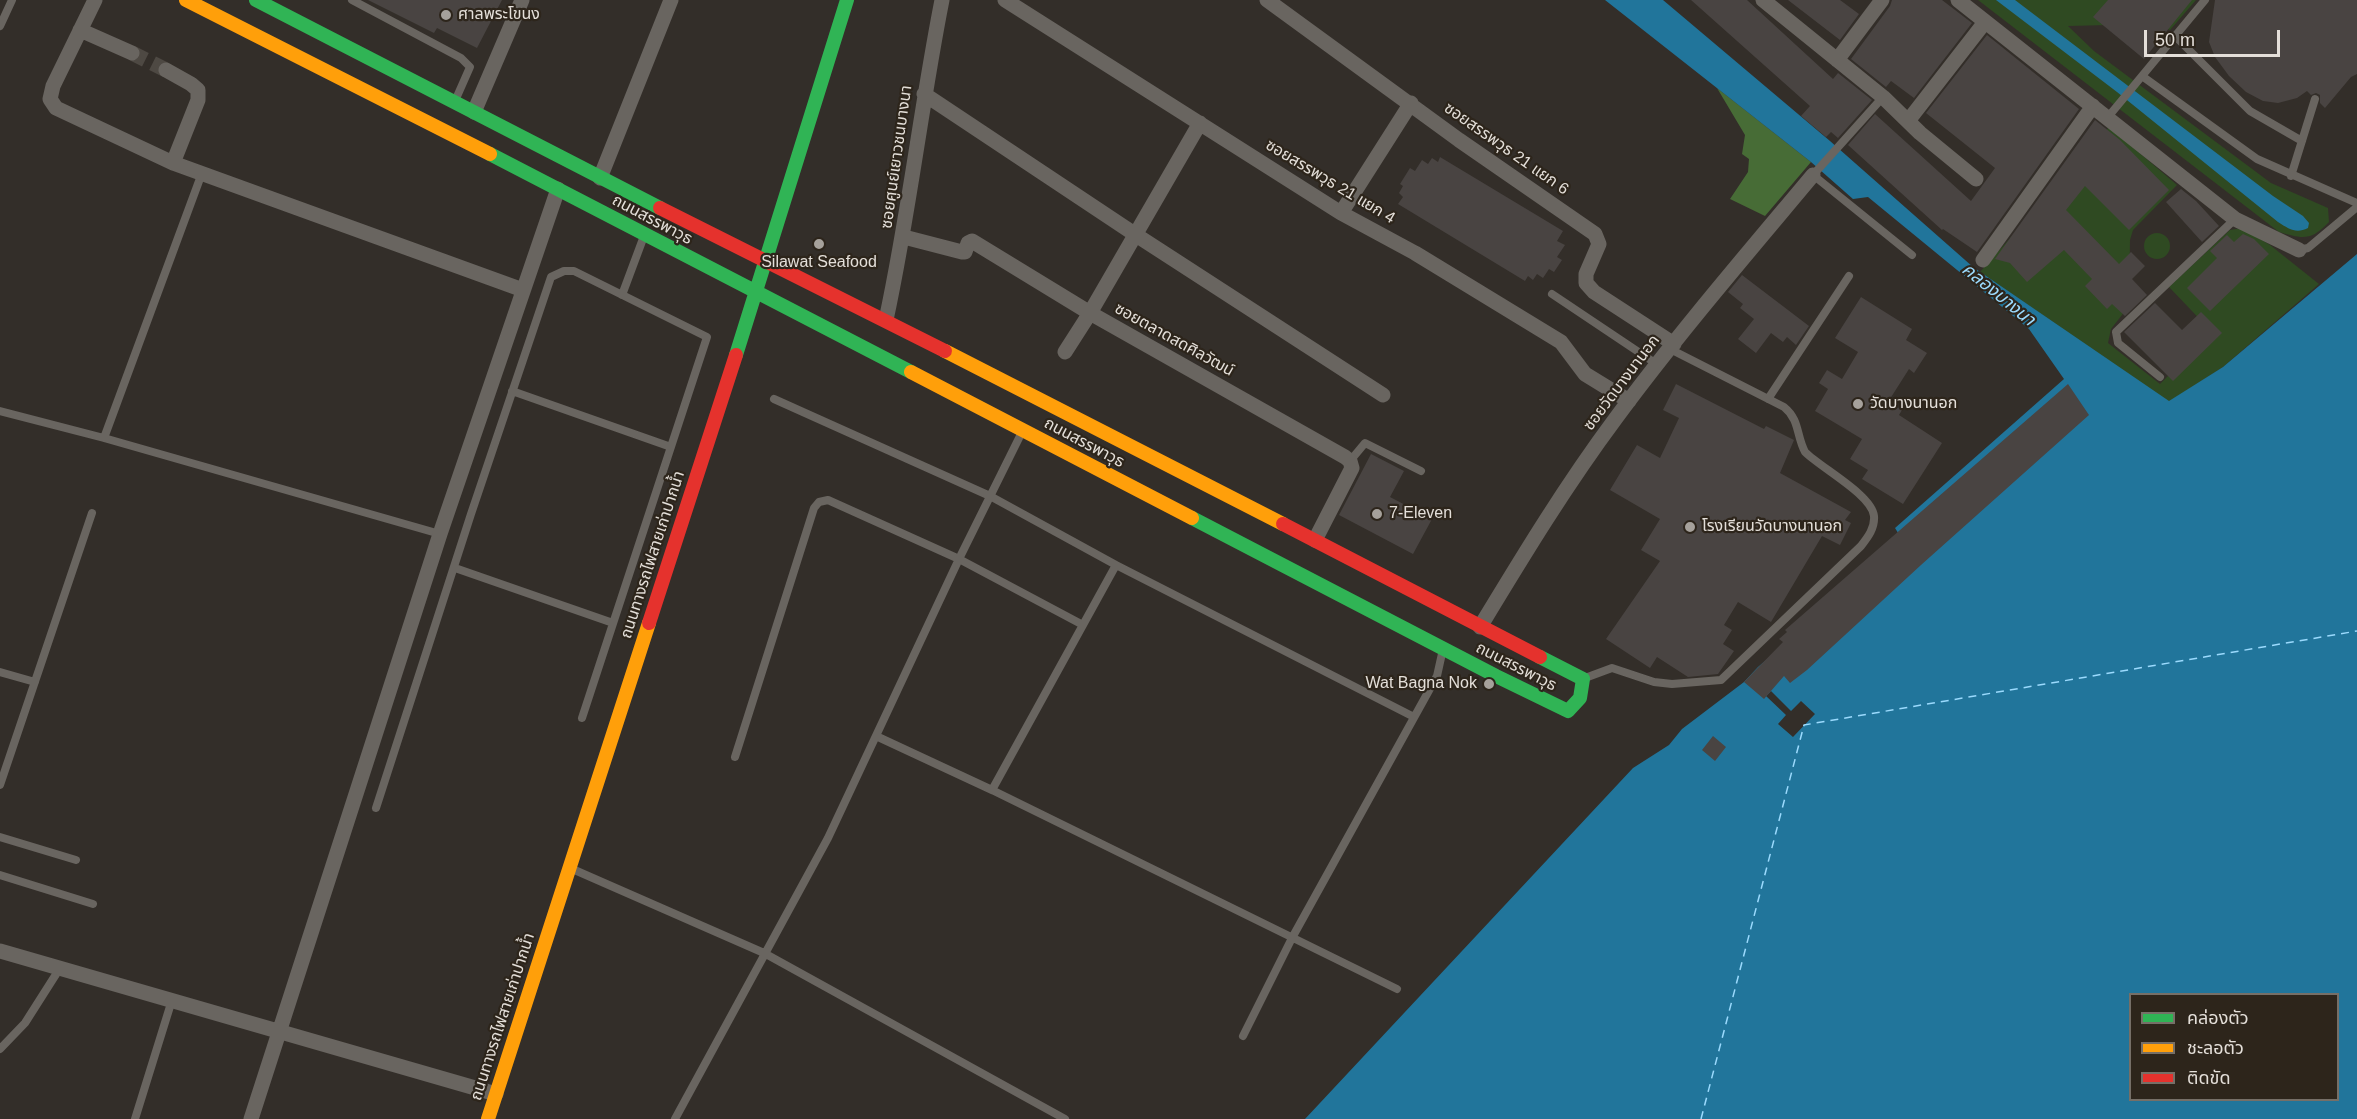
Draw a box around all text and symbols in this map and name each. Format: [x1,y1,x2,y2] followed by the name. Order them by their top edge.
[458,5,540,25] place label: ศาลพระโขนง
[439,8,453,22] marker: ศาลพระโขนง
[2147,18,2284,56] scale bar
[2155,30,2195,50] text: 50 m
[877,84,917,230] street label: ซอยศูนย์เยาวชนบางนา
[1440,99,1572,199] street label: ซอยสรรพวุธ 21 แยก 6
[1262,136,1398,228] street label: ซอยสรรพวุธ 21 แยก 4
[609,191,695,249] street label: ถนนสรรพาวุธ
[812,237,826,251] marker: Silawat Seafood
[761,253,877,273] place label: Silawat Seafood
[1957,259,2039,331] water label: คลองบางนา
[1111,299,1237,381] street label: ซอยตลาดสดศิลวัฒน์
[1580,331,1664,435] street label: ซอยวัดบางนานอก
[1870,394,1957,414] place label: วัดบางนานอก
[1851,397,1865,411] marker: วัดบางนานอก
[1041,414,1127,472] street label: ถนนสรรพาวุธ
[617,469,689,641] street label: ถนนทางรถไฟสายเก่าปากน้ำ
[1389,504,1452,524] place label: 7-Eleven
[1370,507,1384,521] marker: 7-Eleven
[1702,517,1842,537] place label: โรงเรียนวัดบางนานอก
[1683,520,1697,534] marker: โรงเรียนวัดบางนานอก
[1472,638,1560,696] street label: ถนนสรรพาวุธ
[1366,674,1477,694] place label: Wat Bagna Nok
[1482,677,1496,691] marker: Wat Bagna Nok
[467,931,539,1103] street label: ถนนทางรถไฟสายเก่าปากน้ำ
[2129,993,2339,1101] legend
[2187,1008,2249,1028] text: คล่องตัว
[2187,1038,2244,1058] text: ชะลอตัว
[2187,1068,2230,1088] text: ติดขัด

